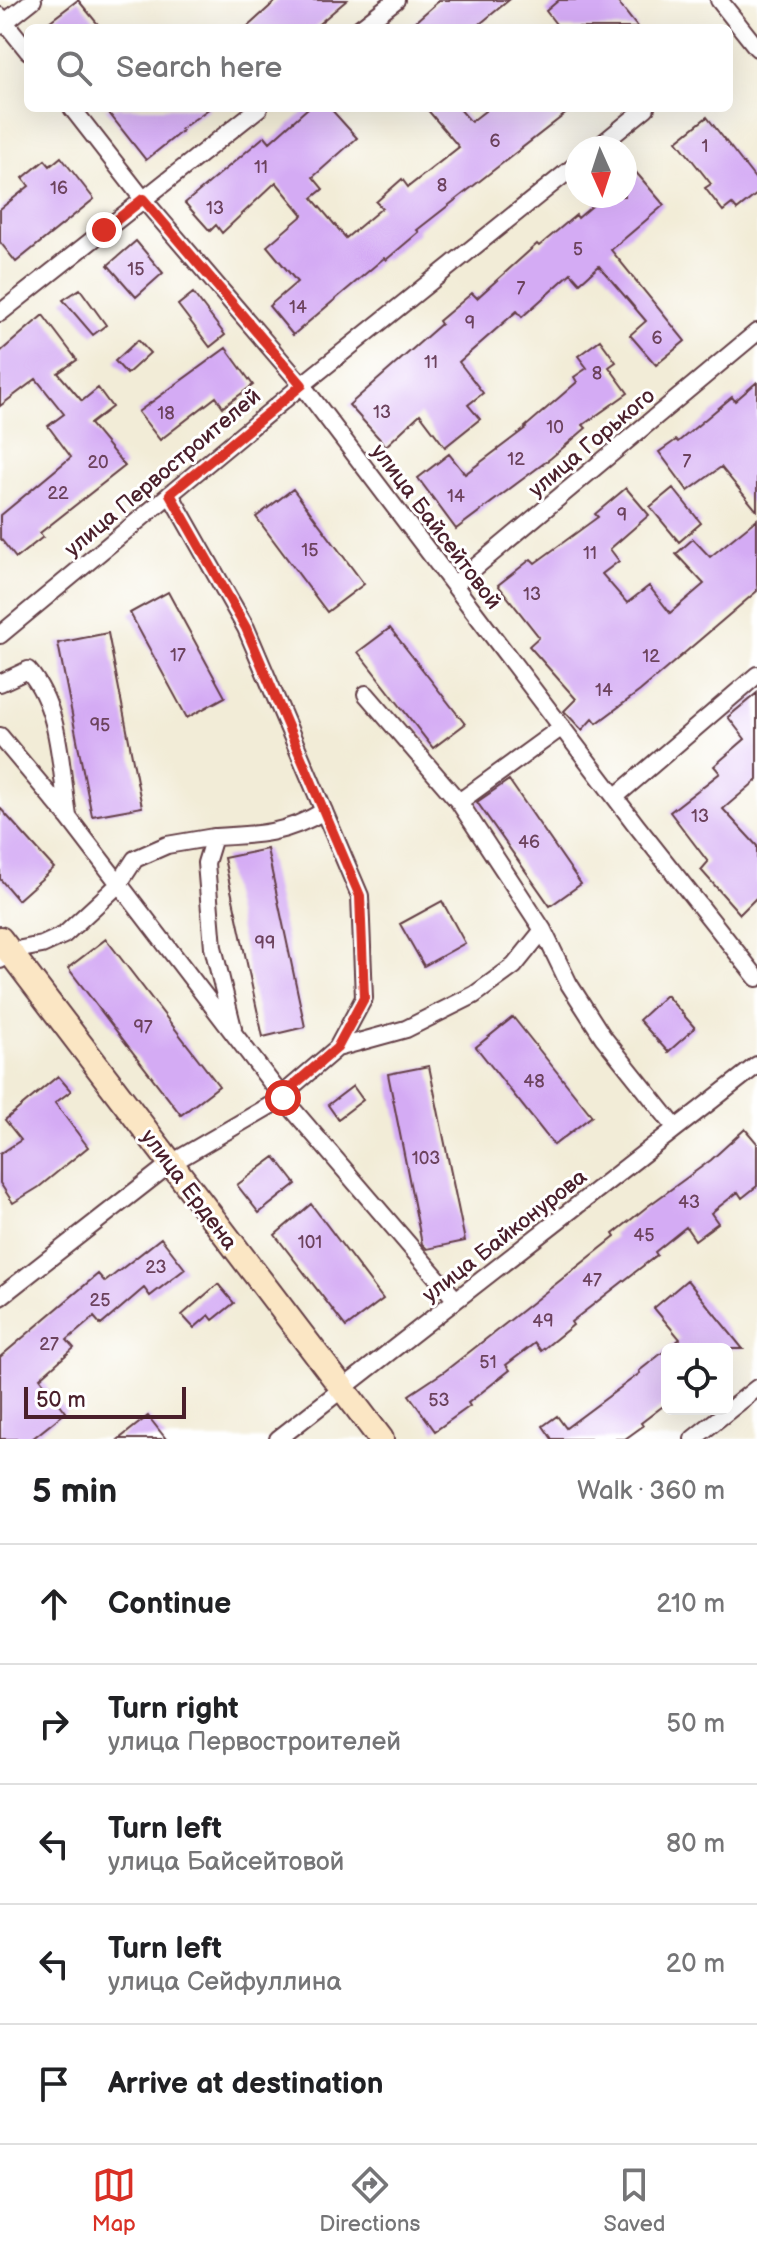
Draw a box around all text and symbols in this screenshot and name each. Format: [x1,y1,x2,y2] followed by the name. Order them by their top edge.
[24,24,733,112] search box
[52,46,96,90] icon: search
[116,50,282,86] text: Search here
[490,131,501,152] house number: 6
[565,136,637,208] north arrow
[702,136,708,157] house number: 1
[254,157,268,178] house number: 11
[437,175,447,196] house number: 8
[50,178,68,199] house number: 16
[206,198,224,219] house number: 13
[86,212,122,248] route end
[573,239,583,260] house number: 5
[127,259,145,280] house number: 15
[517,278,526,299] house number: 7
[289,297,307,318] house number: 14
[465,313,475,334] house number: 9
[652,328,663,349] house number: 6
[424,352,438,373] house number: 11
[592,363,602,384] house number: 8
[59,383,267,563] street label: улица Первостроителей
[523,383,660,504] street label: улица Горького
[373,402,391,423] house number: 13
[157,403,175,424] house number: 18
[546,417,564,438] house number: 10
[365,439,507,615] street label: улица Байсейтовой
[507,449,525,470] house number: 12
[683,451,692,472] house number: 7
[87,452,109,473] house number: 20
[47,483,69,504] house number: 22
[447,486,465,507] house number: 14
[617,505,627,526] house number: 9
[301,540,319,561] house number: 15
[583,543,597,564] house number: 11
[523,584,541,605] house number: 13
[170,645,186,666] house number: 17
[642,646,660,667] house number: 12
[595,680,613,701] house number: 14
[90,715,110,736] house number: 95
[691,806,709,827] house number: 13
[518,832,540,853] house number: 46
[255,933,275,954] house number: 99
[133,1017,153,1038] house number: 97
[523,1071,545,1092] house number: 48
[265,1080,301,1116] route start
[135,1124,243,1256] street label: улица Ердена
[412,1148,440,1169] house number: 103
[417,1164,593,1309] street label: улица Байконурова
[678,1192,700,1213] house number: 43
[633,1225,655,1246] house number: 45
[298,1232,322,1253] house number: 101
[145,1257,167,1278] house number: 23
[582,1270,602,1291] house number: 47
[90,1290,110,1311] house number: 25
[532,1311,554,1332] house number: 49
[39,1334,59,1355] house number: 27
[661,1343,733,1415] map controls
[661,1343,733,1415] button: locate
[479,1352,497,1373] house number: 51
[24,1383,186,1419] scale bar
[36,1387,86,1414] text: 50 m
[428,1390,450,1411] house number: 53
[32,1471,117,1512] text: 5 min
[577,1476,725,1507] text: Walk · 360 m
[32,1582,76,1626] icon: ahead
[108,1586,231,1622] text: Continue
[656,1589,725,1620] text: 210 m
[108,1691,239,1727] text: Turn right
[32,1702,76,1746] icon: right
[666,1709,725,1740] text: 50 m
[108,1727,401,1758] text: улица Первостроителей
[108,1811,222,1847] text: Turn left
[32,1822,76,1866] icon: left
[666,1829,725,1860] text: 80 m
[108,1847,344,1878] text: улица Байсейтовой
[108,1931,222,1967] text: Turn left
[32,1942,76,1986] icon: left
[666,1949,725,1980] text: 20 m
[108,1967,342,1998] text: улица Сейфуллина
[32,2062,76,2106] icon: arrive
[108,2066,384,2102] text: Arrive at destination
[92,2163,136,2238] tab: Map
[319,2163,420,2238] tab: Directions
[604,2163,665,2238] tab: Saved

